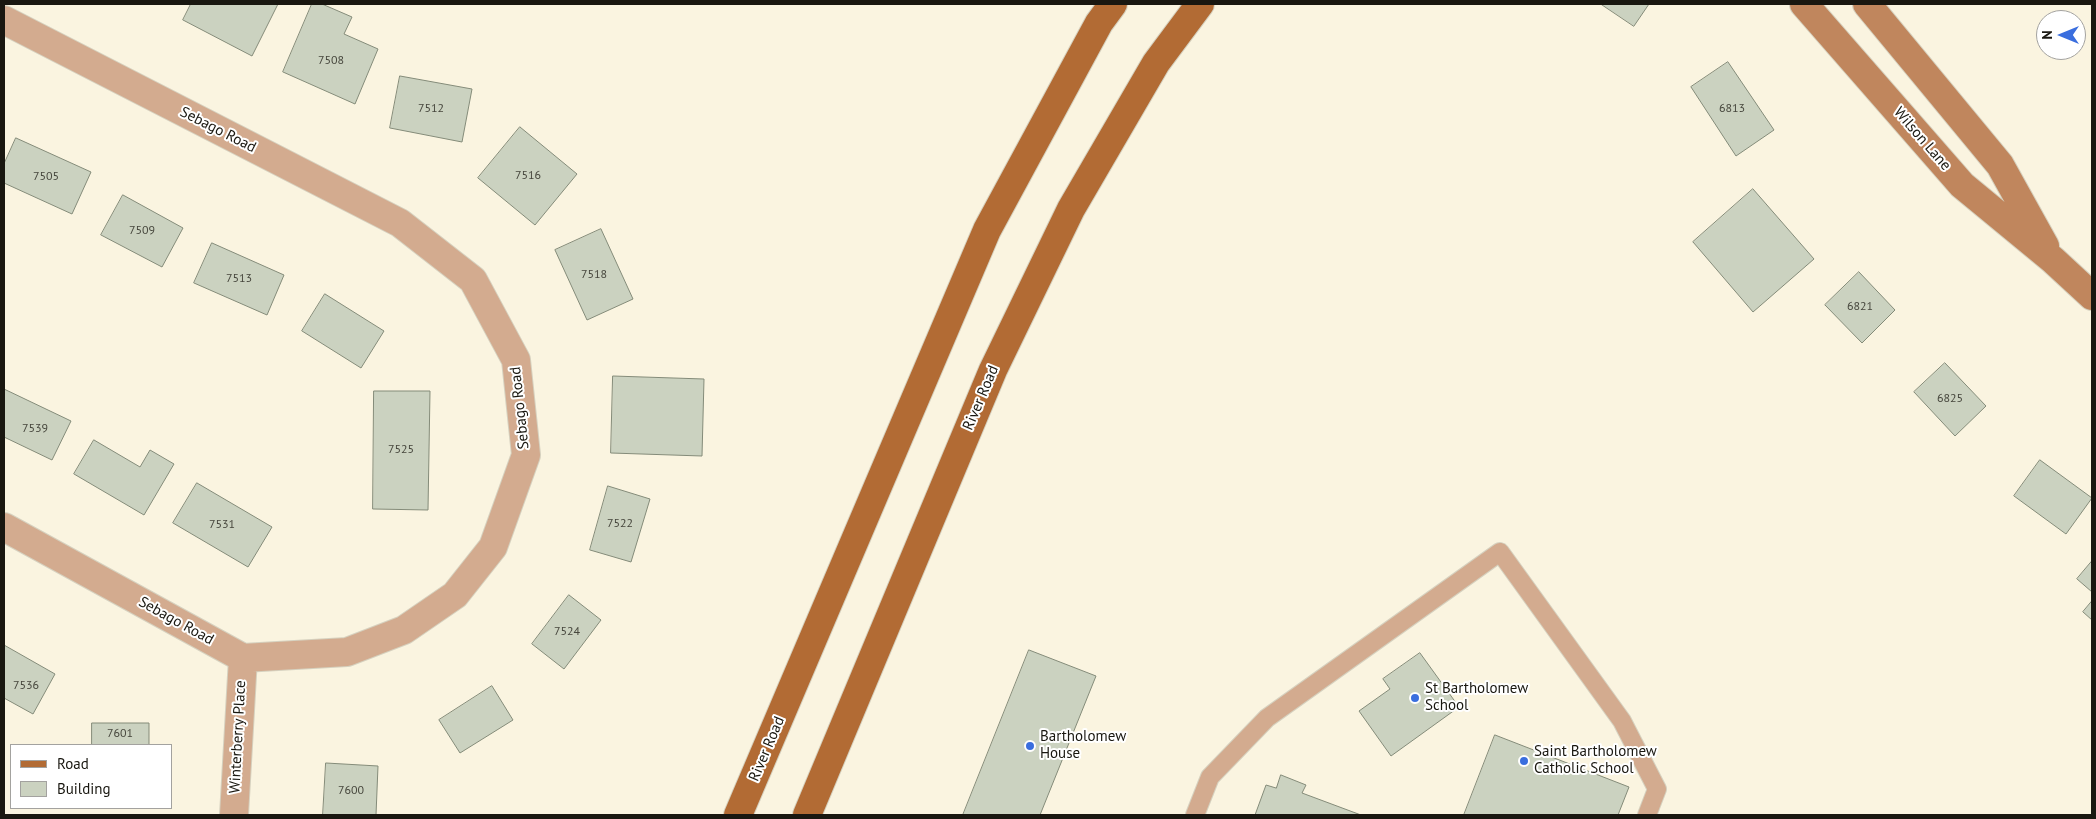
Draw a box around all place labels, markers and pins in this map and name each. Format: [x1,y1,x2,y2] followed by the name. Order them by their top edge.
[1425,680,1528,715] place label: St Bartholomew School
[1409,692,1421,704] marker: St Bartholomew School
[1040,728,1126,763] place label: Bartholomew House
[1024,740,1036,752] marker: Bartholomew House
[1534,743,1657,778] place label: Saint Bartholomew Catholic School
[1518,755,1530,767] marker: Saint Bartholomew Catholic School

